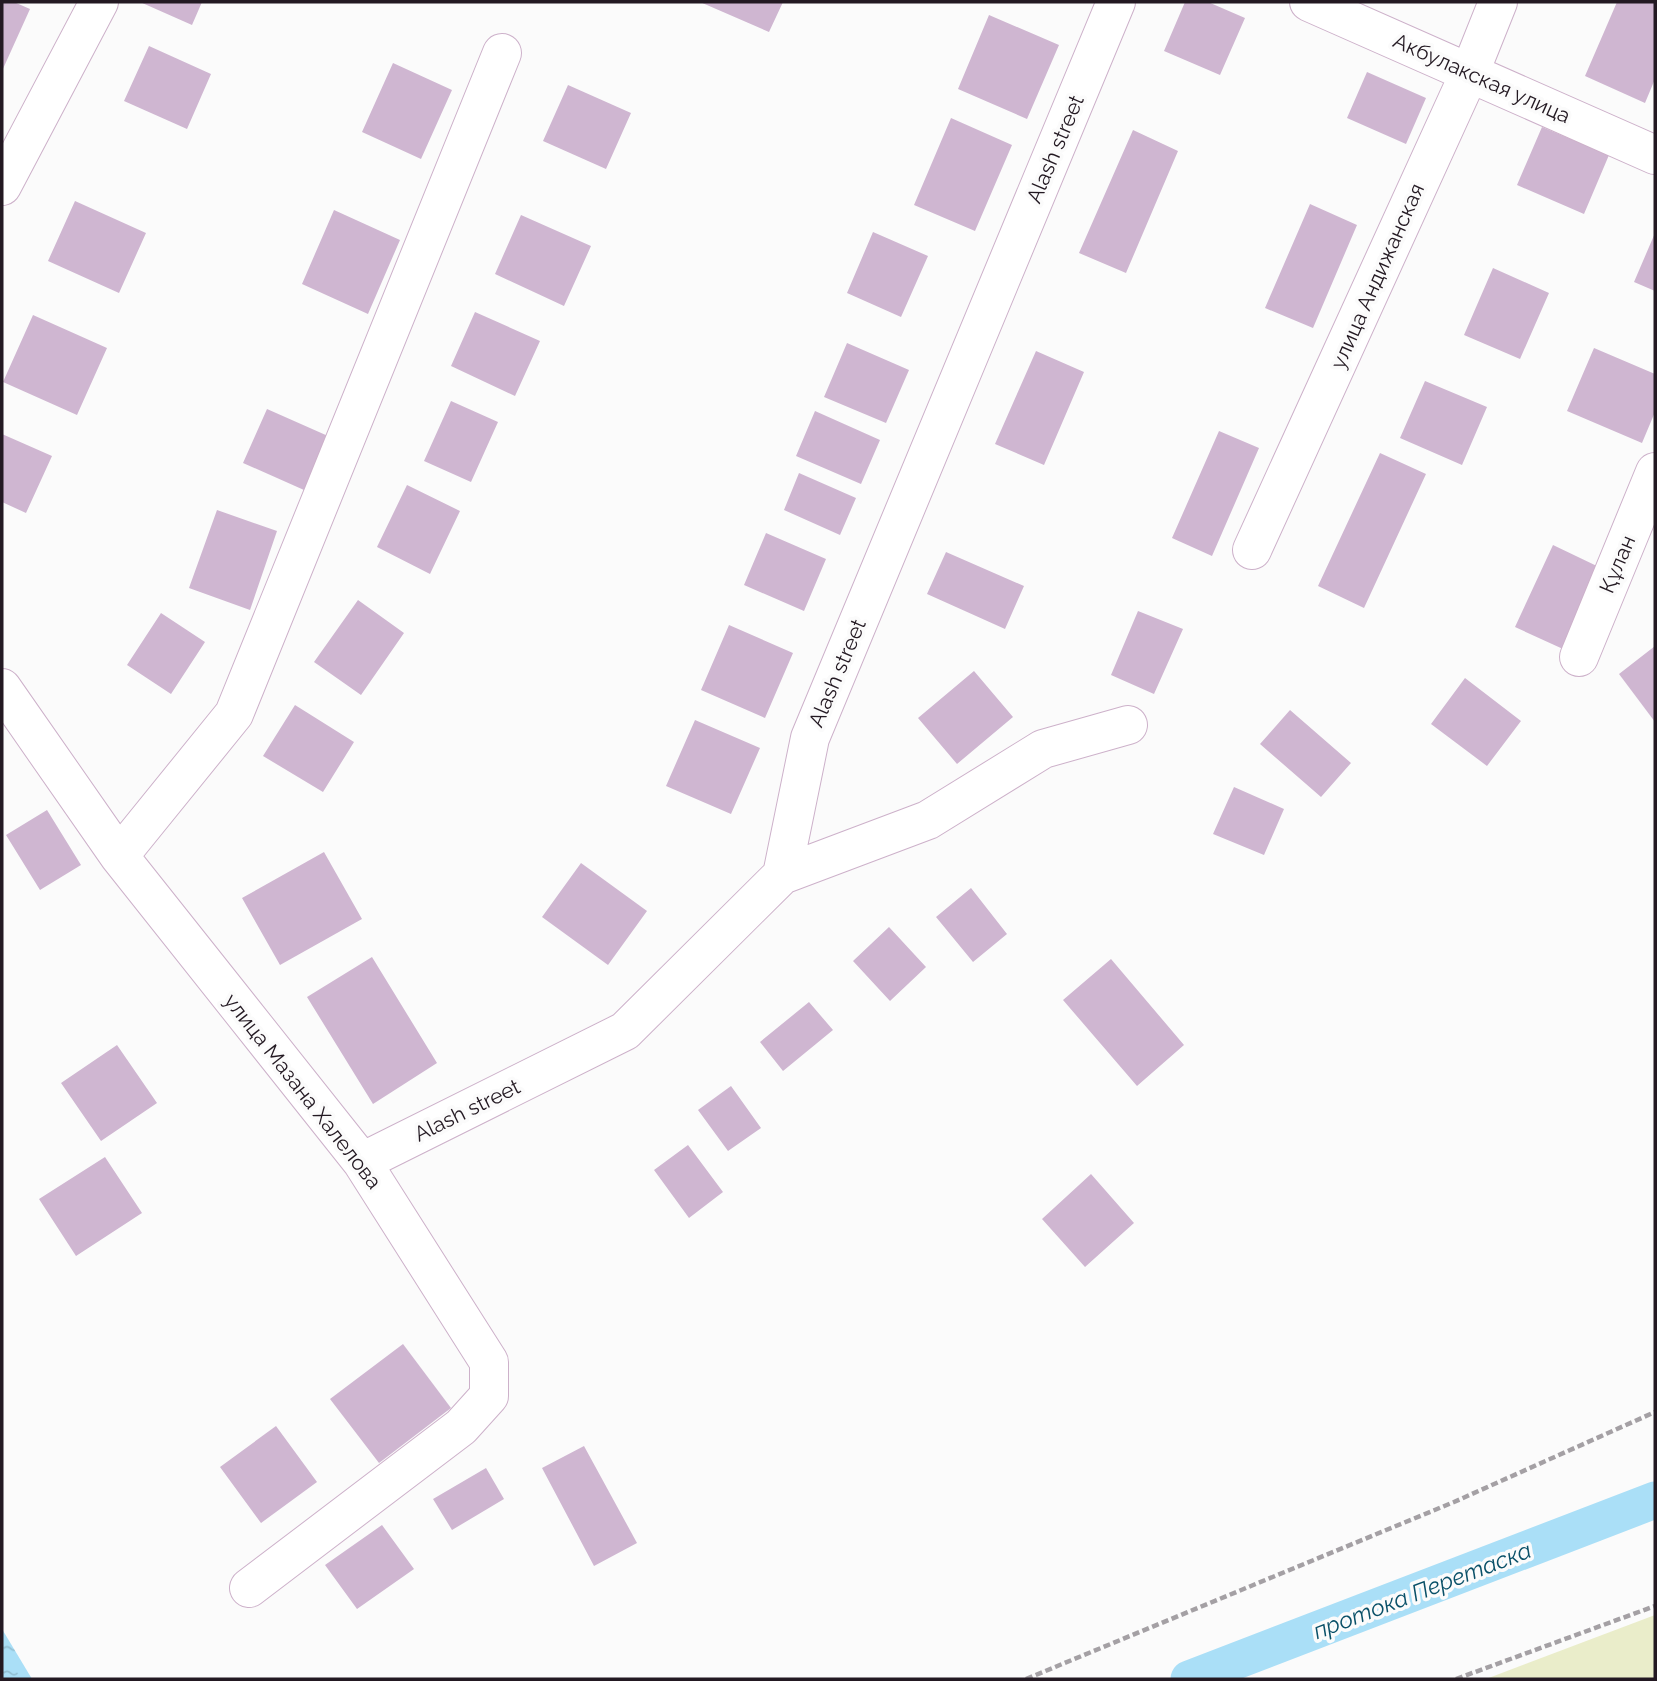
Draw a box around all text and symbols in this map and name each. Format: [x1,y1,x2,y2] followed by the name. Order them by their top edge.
[1390,28,1574,128] street label: Акбулакская улица
[1021,91,1089,207] street label: Alash street
[1325,179,1429,373] street label: улица Андижанская
[1594,531,1640,597] street label: Құлан
[803,615,871,731] street label: Alash street
[219,988,387,1194] street label: улица Мазана Халелова
[410,1074,524,1146] street label: Alash street
[1309,1536,1535,1644] water label: протока Перетаска

